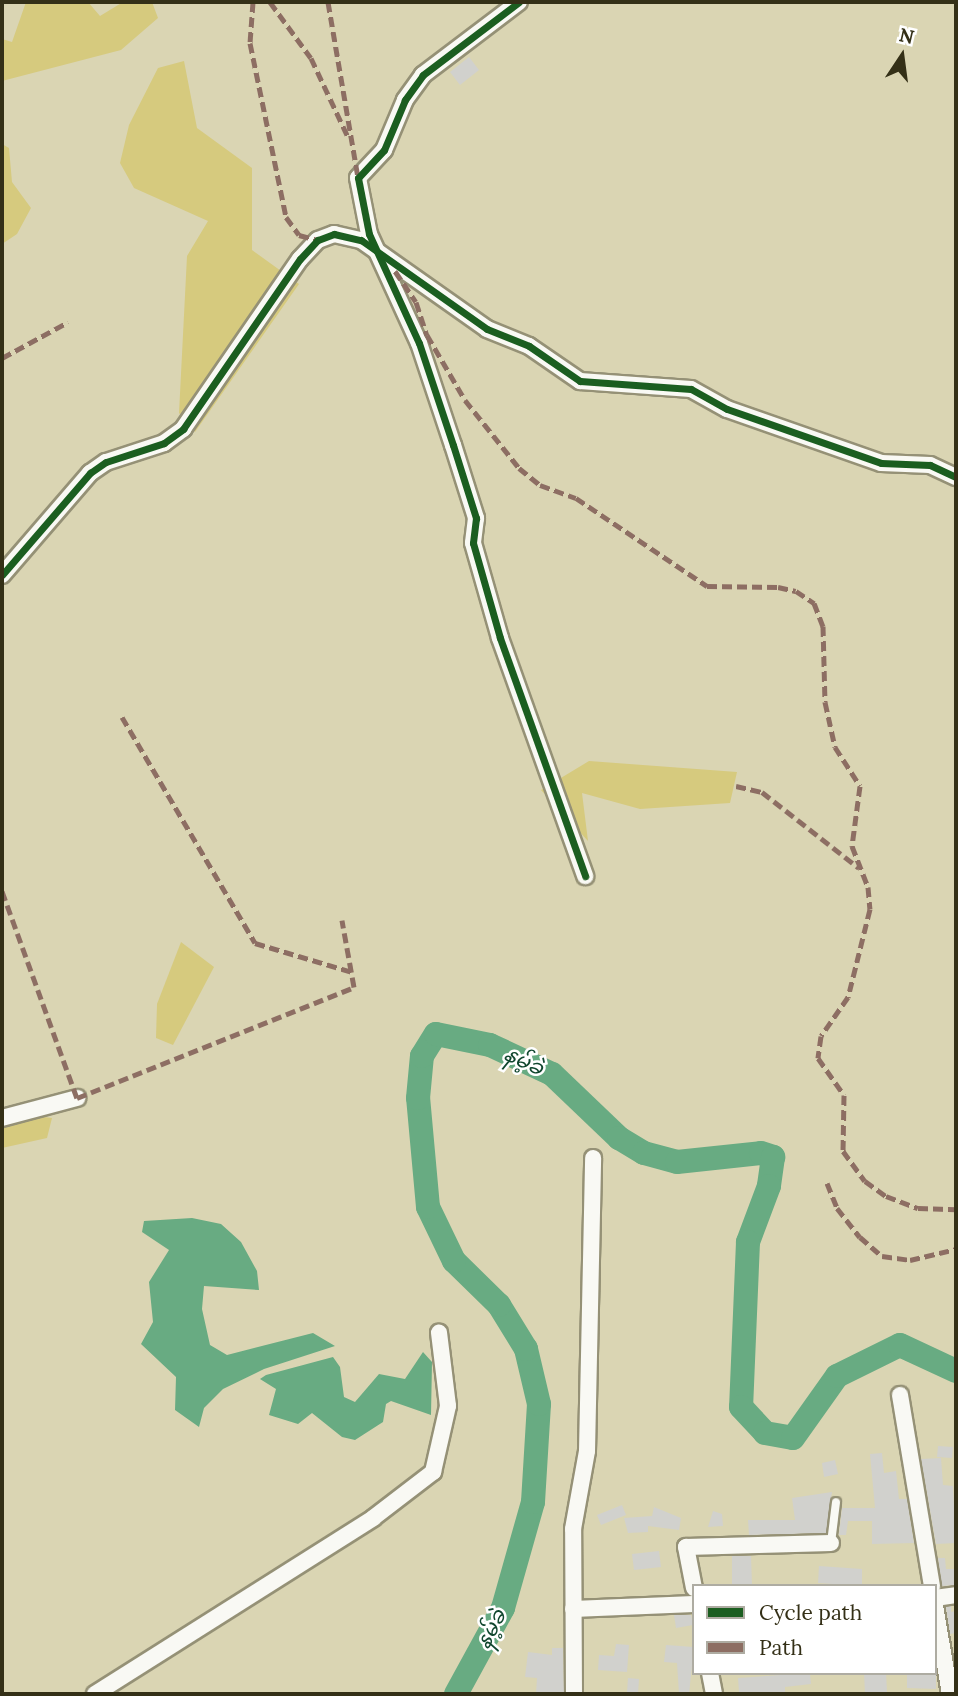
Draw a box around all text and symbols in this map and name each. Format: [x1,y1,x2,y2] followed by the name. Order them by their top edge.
[867,21,937,91] north arrow
[897,22,917,49] text: N
[500,1041,548,1081] water label: နမ့်ခဲ
[692,1584,937,1675] legend
[759,1599,862,1626] text: Cycle path
[471,1605,511,1653] water label: နမ့်ခဲ
[759,1634,803,1661] text: Path

